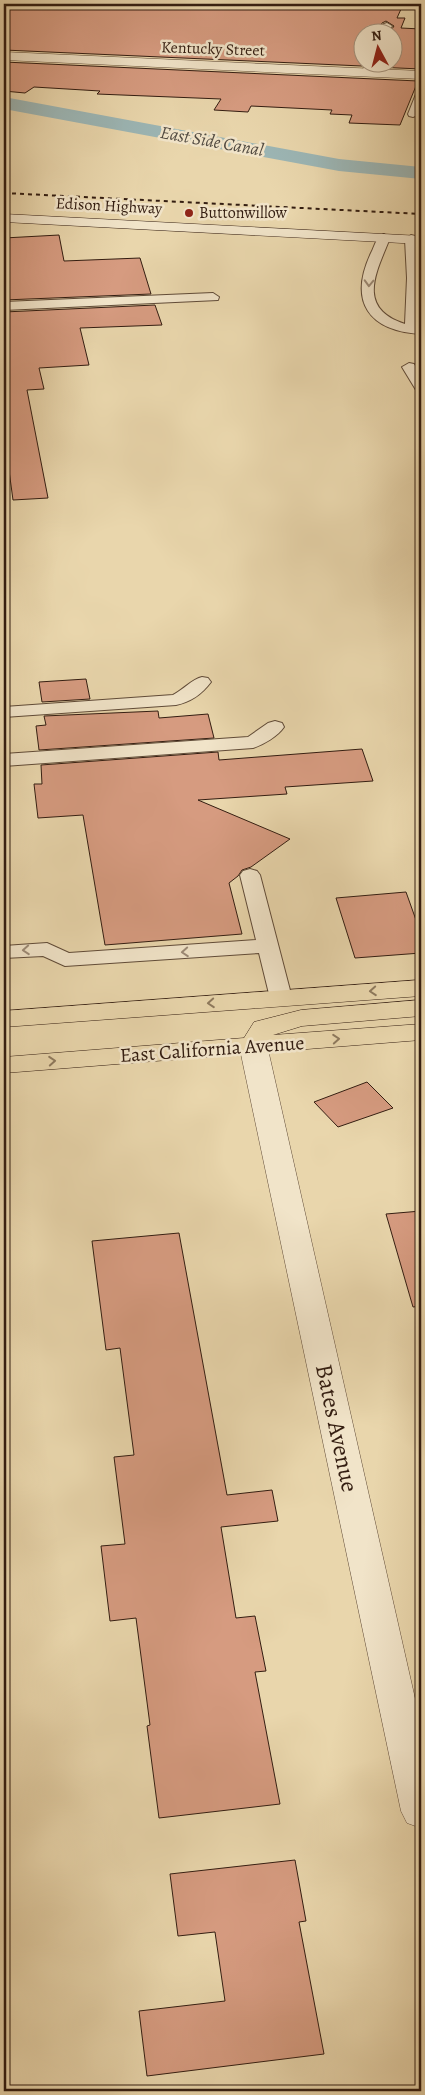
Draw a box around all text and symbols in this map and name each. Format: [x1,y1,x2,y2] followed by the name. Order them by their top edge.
[352,22,402,72] north arrow
[370,26,383,46] text: N
[161,36,265,62] street label: Kentucky Street
[159,120,266,162] water label: East Side Canal
[55,192,164,220] street label: Edison Highway
[199,202,288,224] place label: Buttonwillow
[183,207,195,219] marker: Buttonwillow
[363,280,374,288] one-way arrow
[21,945,29,956] one-way arrow
[180,946,188,957] one-way arrow
[368,986,376,997] one-way arrow
[206,998,214,1009] one-way arrow
[119,1029,305,1069] street label: East California Avenue
[333,1034,341,1045] one-way arrow
[49,1056,57,1067] one-way arrow
[308,1361,366,1495] street label: Bates Avenue

